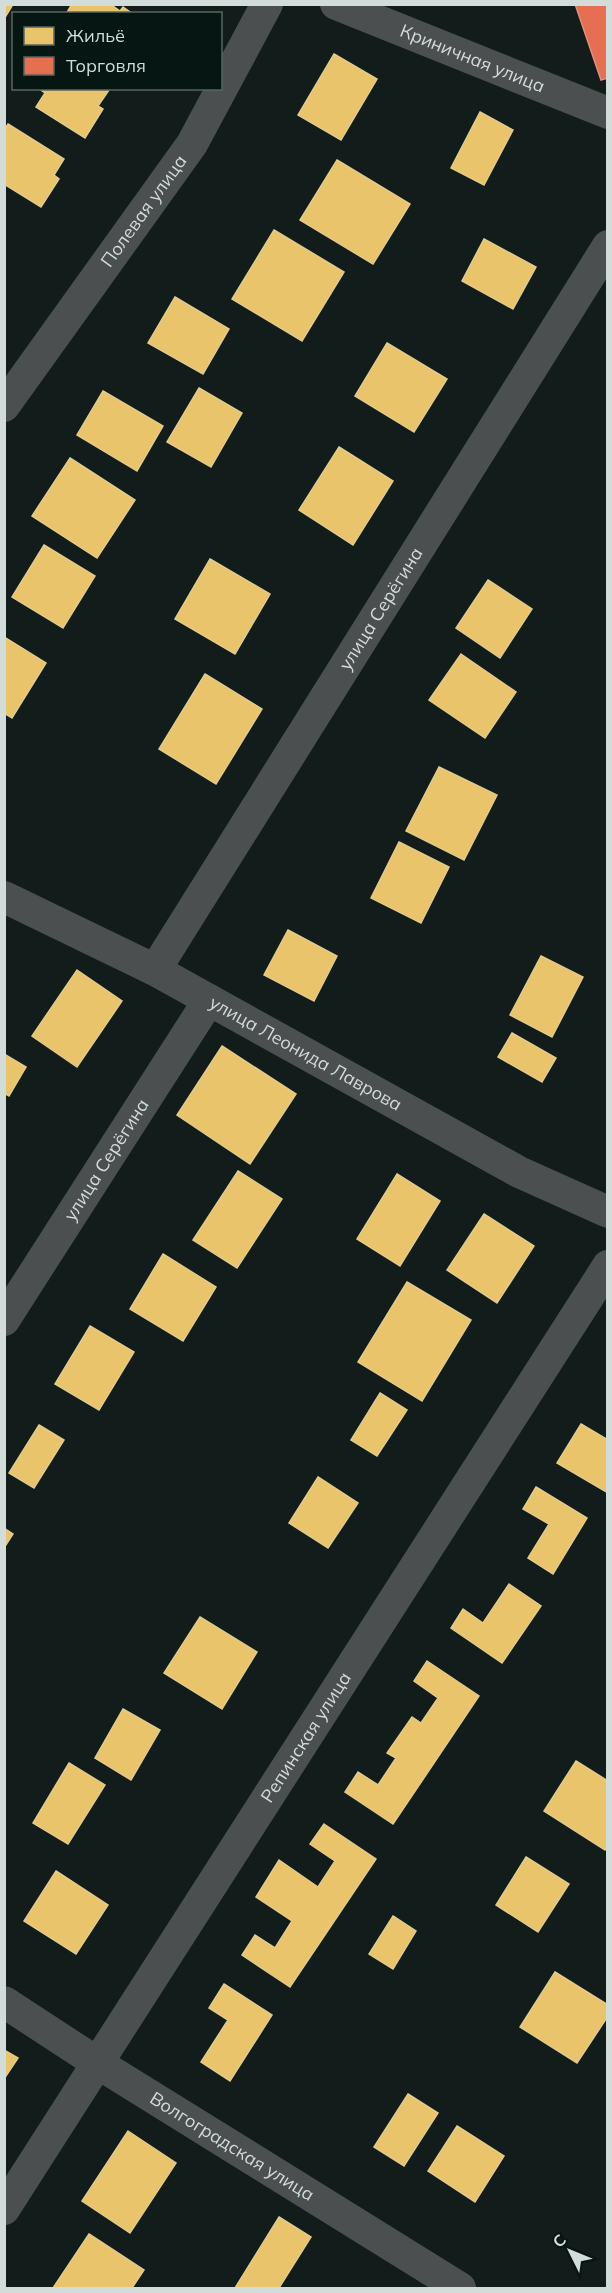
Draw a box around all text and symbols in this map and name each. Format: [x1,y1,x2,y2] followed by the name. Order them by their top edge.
[12,12,222,90] legend
[397,19,548,98] street label: Криничная улица
[66,24,125,47] text: Жильё
[66,54,146,77] text: Торговля
[95,150,192,271] street label: Полевая улица
[333,543,428,674] street label: улица Серёгина
[206,991,406,1116] street label: улица Леонида Лаврова
[58,1094,154,1225] street label: улица Серёгина
[255,1668,356,1807] street label: Репинская улица
[146,2086,319,2206] street label: Волгоградская улица
[540,2221,600,2281] north arrow
[548,2230,570,2252] text: С

